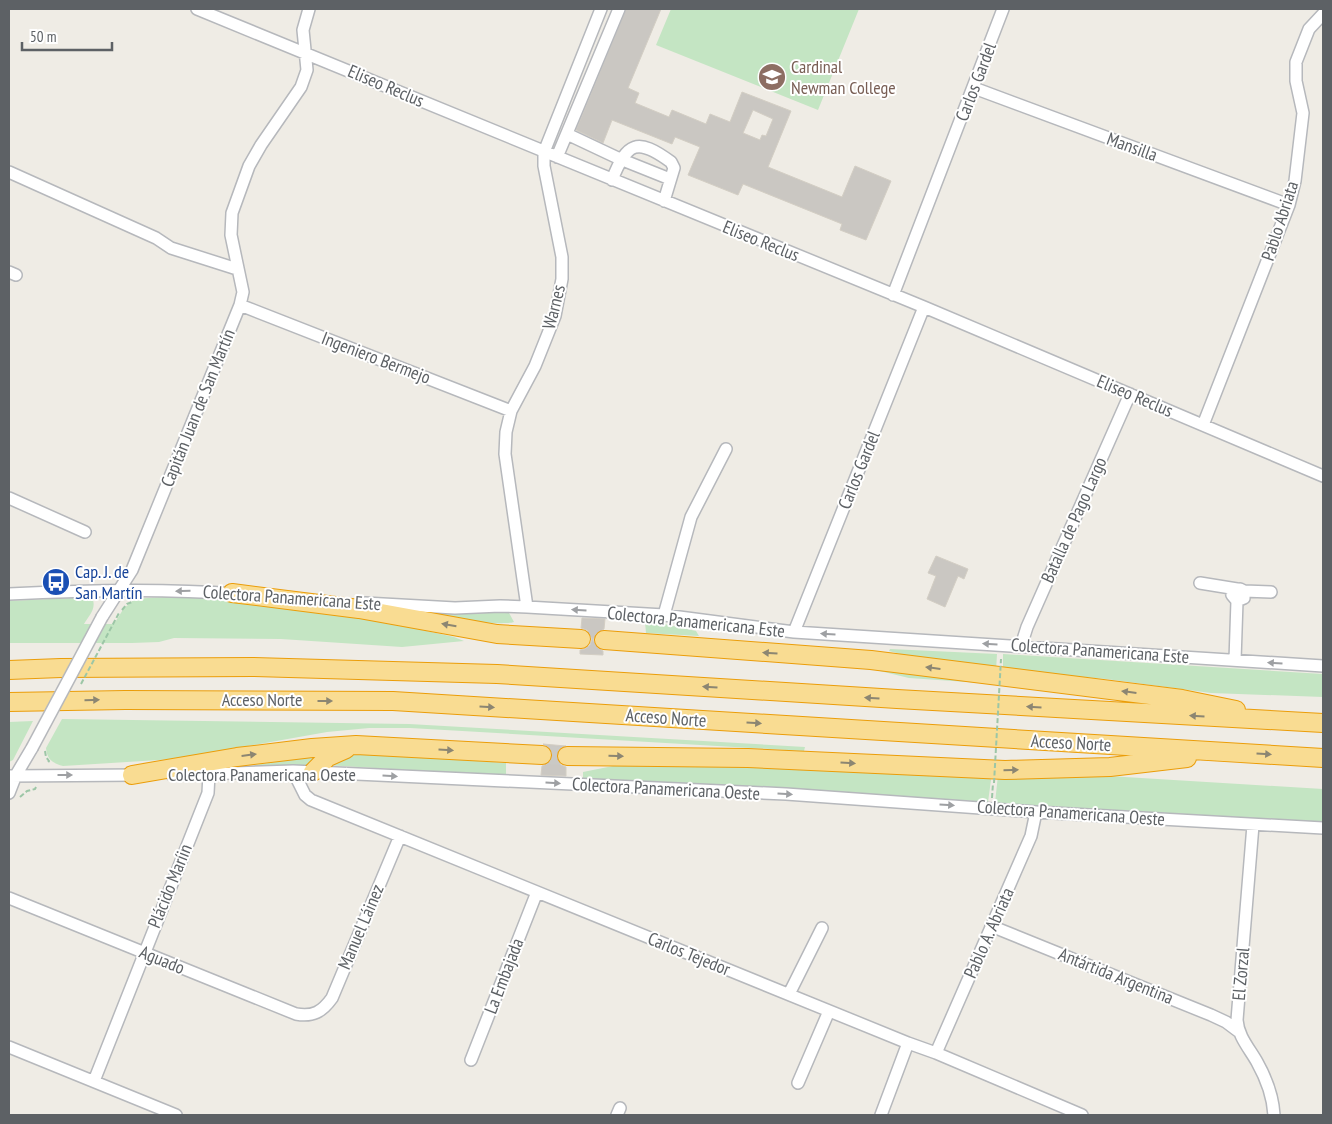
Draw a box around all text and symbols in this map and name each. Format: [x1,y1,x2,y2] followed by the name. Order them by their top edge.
[22,20,112,52] scale bar
[30,27,56,46] text: 50 m
[950,38,1001,124] street label: Carlos Gardel
[791,55,896,99] place label: Cardinal Newman College
[345,59,428,112] street label: Eliseo Reclus
[757,62,787,92] school or university icon: Cardinal Newman College
[1104,127,1161,166] street label: Mansilla
[1256,178,1303,264] street label: Pablo Abriata
[720,215,803,266] street label: Eliseo Reclus
[537,282,570,332] street label: Warnes
[155,325,240,490] street label: Capitán Juan de San Martín
[319,326,434,389] street label: Ingeniero Bermejo
[1094,369,1177,422] street label: Eliseo Reclus
[832,427,885,512] street label: Carlos Gardel
[1036,453,1112,586] street label: Batalla de Pago Largo
[75,560,142,604] place label: Cap. J. de San Martín
[41,567,71,597] bus stop icon: Cap. J. de San Martín
[202,580,382,615] street label: Colectora Panamericana Este
[175,587,191,595] one-way arrow
[606,601,786,642] street label: Colectora Panamericana Este
[571,605,587,613] one-way arrow
[440,621,456,629] one-way arrow
[820,630,836,638] one-way arrow
[1010,633,1190,668] street label: Colectora Panamericana Este
[982,639,998,647] one-way arrow
[762,648,778,656] one-way arrow
[1266,658,1282,666] one-way arrow
[925,664,941,672] one-way arrow
[702,683,718,691] one-way arrow
[222,688,302,711] street label: Acceso Norte
[1121,688,1137,696] one-way arrow
[864,693,880,701] one-way arrow
[85,696,101,704] one-way arrow
[317,697,333,705] one-way arrow
[480,703,496,711] one-way arrow
[625,703,707,732] street label: Acceso Norte
[1026,703,1042,711] one-way arrow
[1188,712,1204,720] one-way arrow
[747,720,763,728] one-way arrow
[1030,729,1112,756] street label: Acceso Norte
[438,746,454,754] one-way arrow
[241,751,257,759] one-way arrow
[1256,751,1272,759] one-way arrow
[608,752,624,760] one-way arrow
[840,759,856,767] one-way arrow
[168,763,356,786] street label: Colectora Panamericana Oeste
[1003,766,1019,774] one-way arrow
[57,771,73,779] one-way arrow
[383,772,399,780] one-way arrow
[572,772,761,805] street label: Colectora Panamericana Oeste
[545,780,561,788] one-way arrow
[777,791,793,799] one-way arrow
[976,794,1166,831] street label: Colectora Panamericana Oeste
[939,802,955,810] one-way arrow
[142,840,197,931] street label: Plácido Maríin
[332,881,389,973] street label: Manuel Láinez
[958,884,1019,982] street label: Pablo A. Abriata
[645,927,734,981] street label: Carlos Tejedor
[479,935,528,1017] street label: La Embajada
[136,940,188,979] street label: Aguado
[1055,942,1177,1009] street label: Antártida Argentina
[1227,946,1254,1001] street label: El Zorzal

